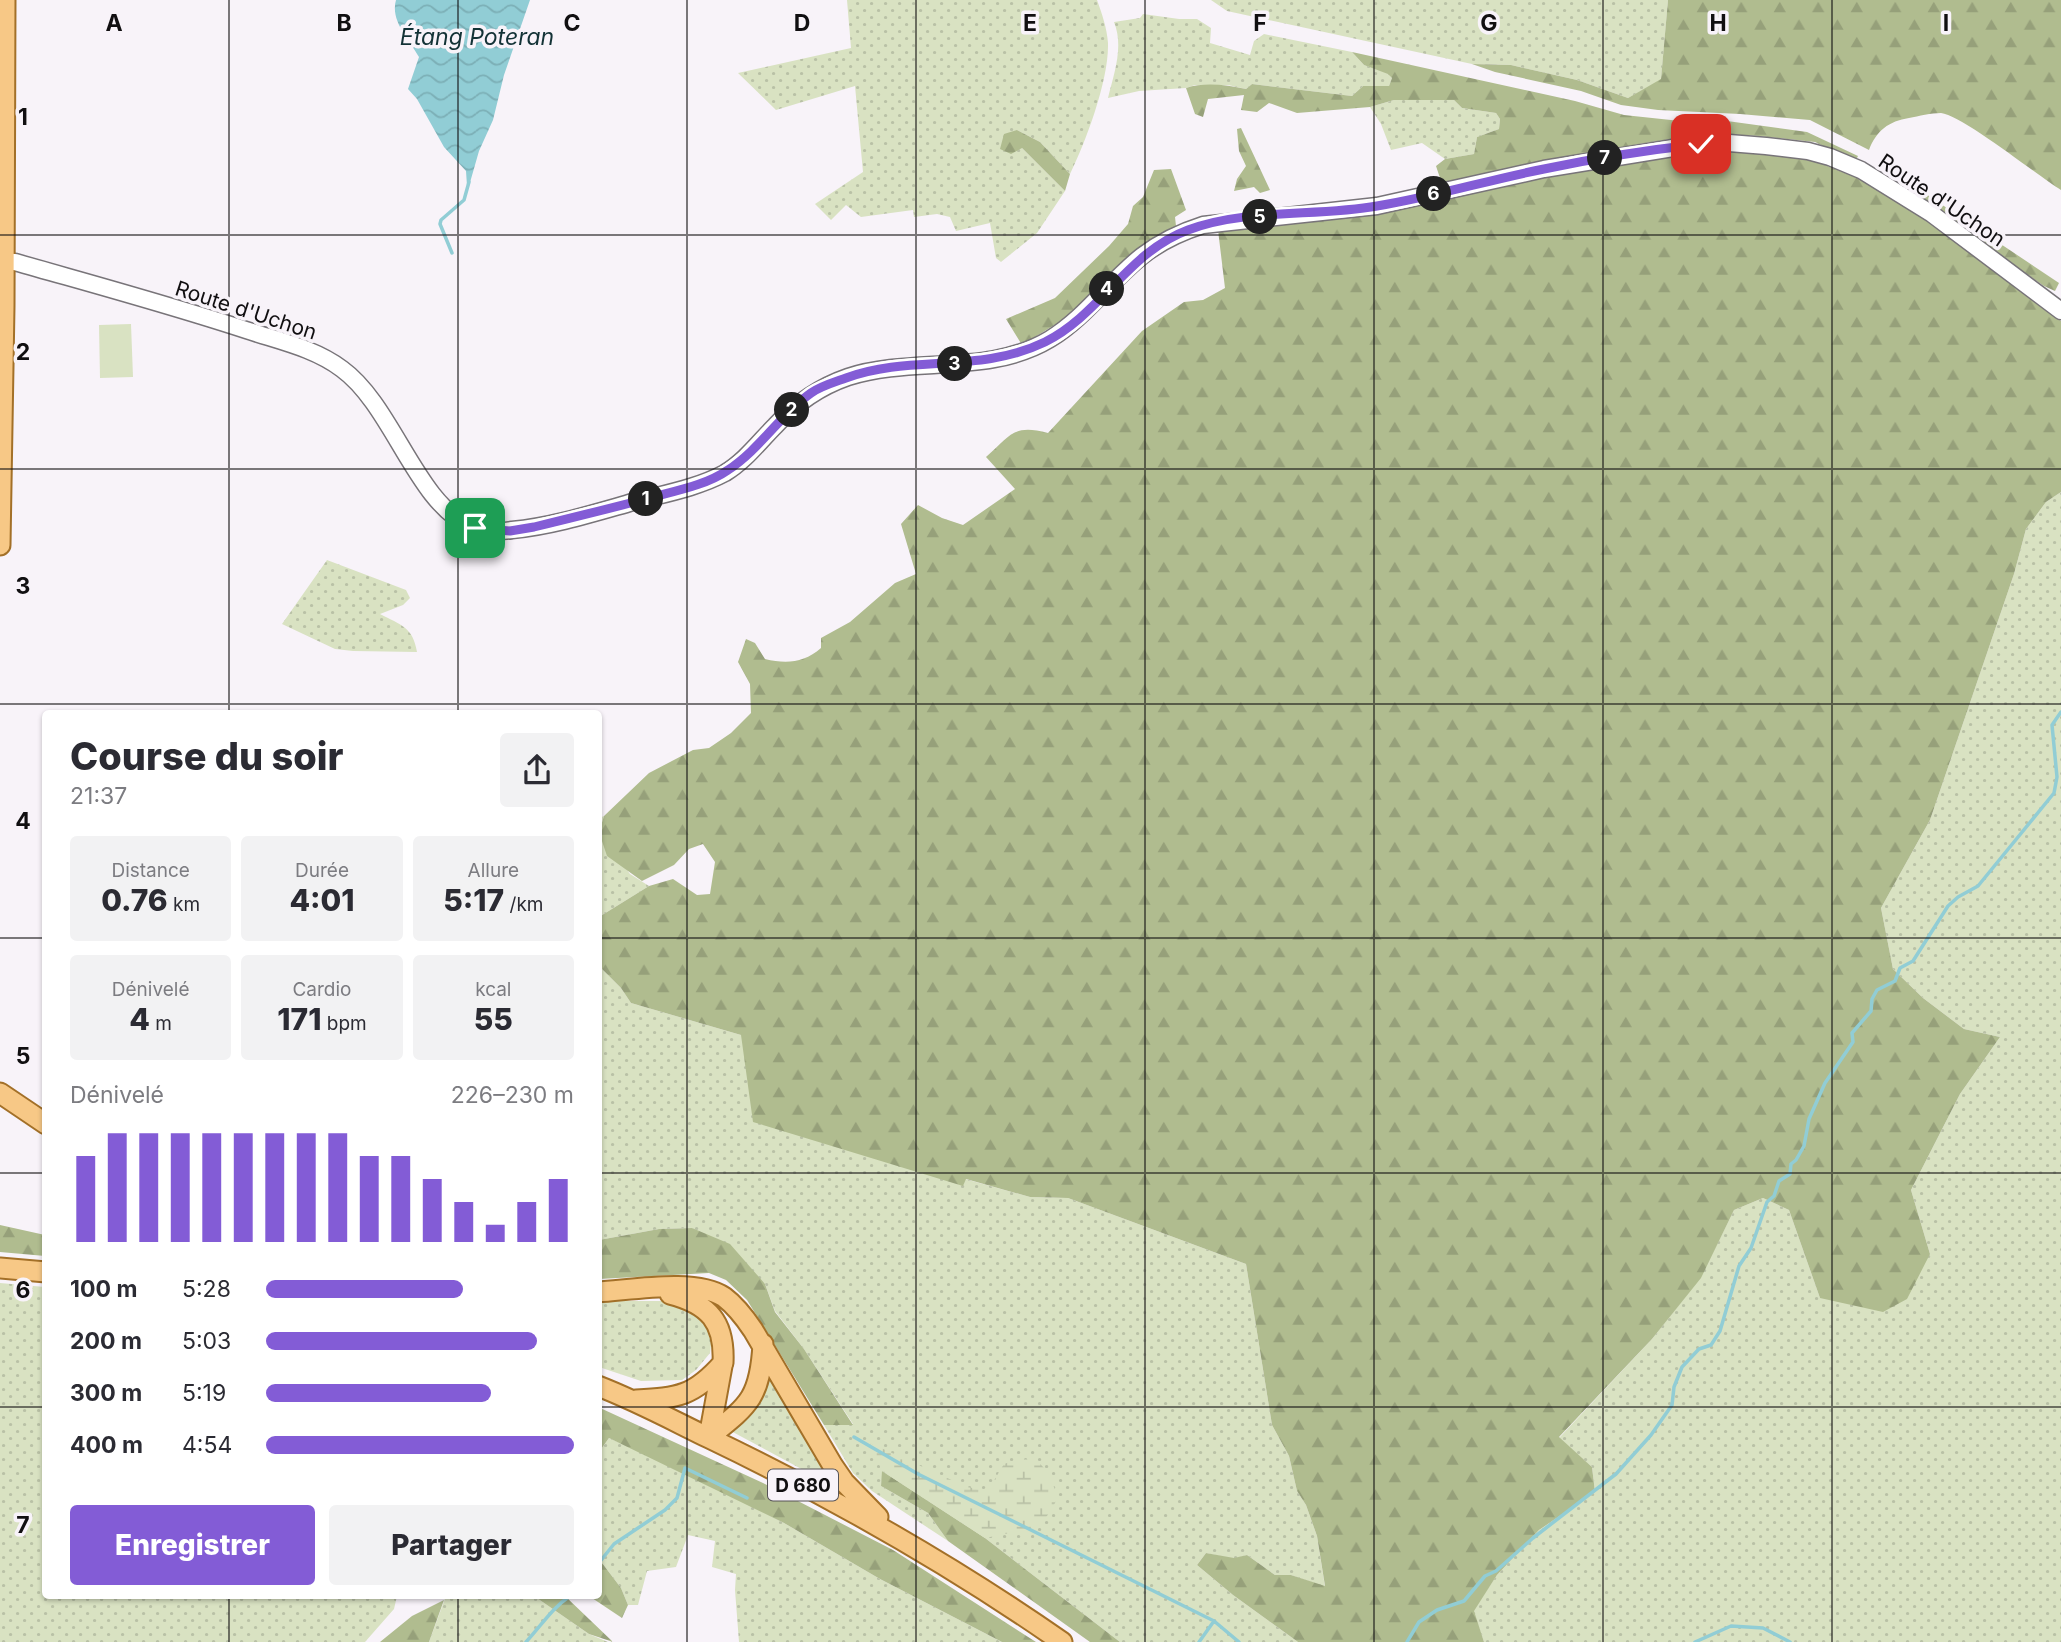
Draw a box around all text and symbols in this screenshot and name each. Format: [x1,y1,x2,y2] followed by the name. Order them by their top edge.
[105,9,123,37] text: A
[336,9,352,37] text: B
[563,9,581,37] text: C
[794,9,810,37] text: D
[1023,9,1037,37] text: E
[1253,9,1267,37] text: F
[1480,9,1498,37] text: G
[1709,9,1727,37] text: H
[1943,9,1949,37] text: I
[400,23,554,51] water label: Étang Poteran
[18,103,28,131] text: 1
[1671,114,1731,174] pin
[1682,125,1720,163] icon: check
[1588,140,1622,176] pin: 7
[1599,146,1610,169] text: 7
[1874,148,2010,252] street label: Route d'Uchon
[1416,176,1452,212] pin: 6
[1427,182,1440,205] text: 6
[1242,200,1278,234] pin: 5
[1253,205,1266,228] text: 5
[1090,272,1124,306] pin: 4
[172,275,320,345] street label: Route d'Uchon
[1100,277,1113,300] text: 4
[16,338,30,366] text: 2
[937,346,972,382] pin: 3
[948,352,961,375] text: 3
[774,392,810,428] pin: 2
[786,398,797,421] text: 2
[628,482,664,516] pin: 1
[641,487,650,510] text: 1
[445,498,505,558] pin
[456,509,494,547] icon: arrive
[16,572,30,600] text: 3
[70,733,344,779] text: Course du soir
[500,733,574,807] button: share
[70,782,127,810] text: 21:37
[15,807,31,835] text: 4
[111,859,190,882] text: Distance
[295,859,349,882] text: Durée
[468,859,519,882] text: Allure
[101,882,168,918] text: 0.76
[289,882,355,918] text: 4:01
[443,882,504,918] text: 5:17
[168,893,200,916] text: km
[504,893,543,916] text: /km
[112,978,190,1001] text: Dénivelé
[292,978,352,1001] text: Cardio
[475,978,511,1001] text: kcal
[129,1001,150,1037] text: 4
[277,1001,321,1037] text: 171
[474,1001,513,1037] text: 55
[150,1012,172,1035] text: m
[321,1012,367,1035] text: bpm
[16,1042,30,1070] text: 5
[70,1081,164,1109] text: Dénivelé
[451,1081,574,1109] text: 226–230 m
[70,1275,137,1303] text: 100 m
[182,1275,231,1303] text: 5:28
[16,1276,30,1304] text: 6
[70,1327,142,1355] text: 200 m
[182,1327,231,1355] text: 5:03
[70,1379,142,1407] text: 300 m
[182,1379,226,1407] text: 5:19
[70,1431,143,1459] text: 400 m
[182,1431,232,1459] text: 4:54
[768,1470,838,1500] road number: D 680
[70,1505,315,1585] button: Enregistrer
[329,1505,574,1585] button: Partager
[16,1511,30,1539] text: 7

